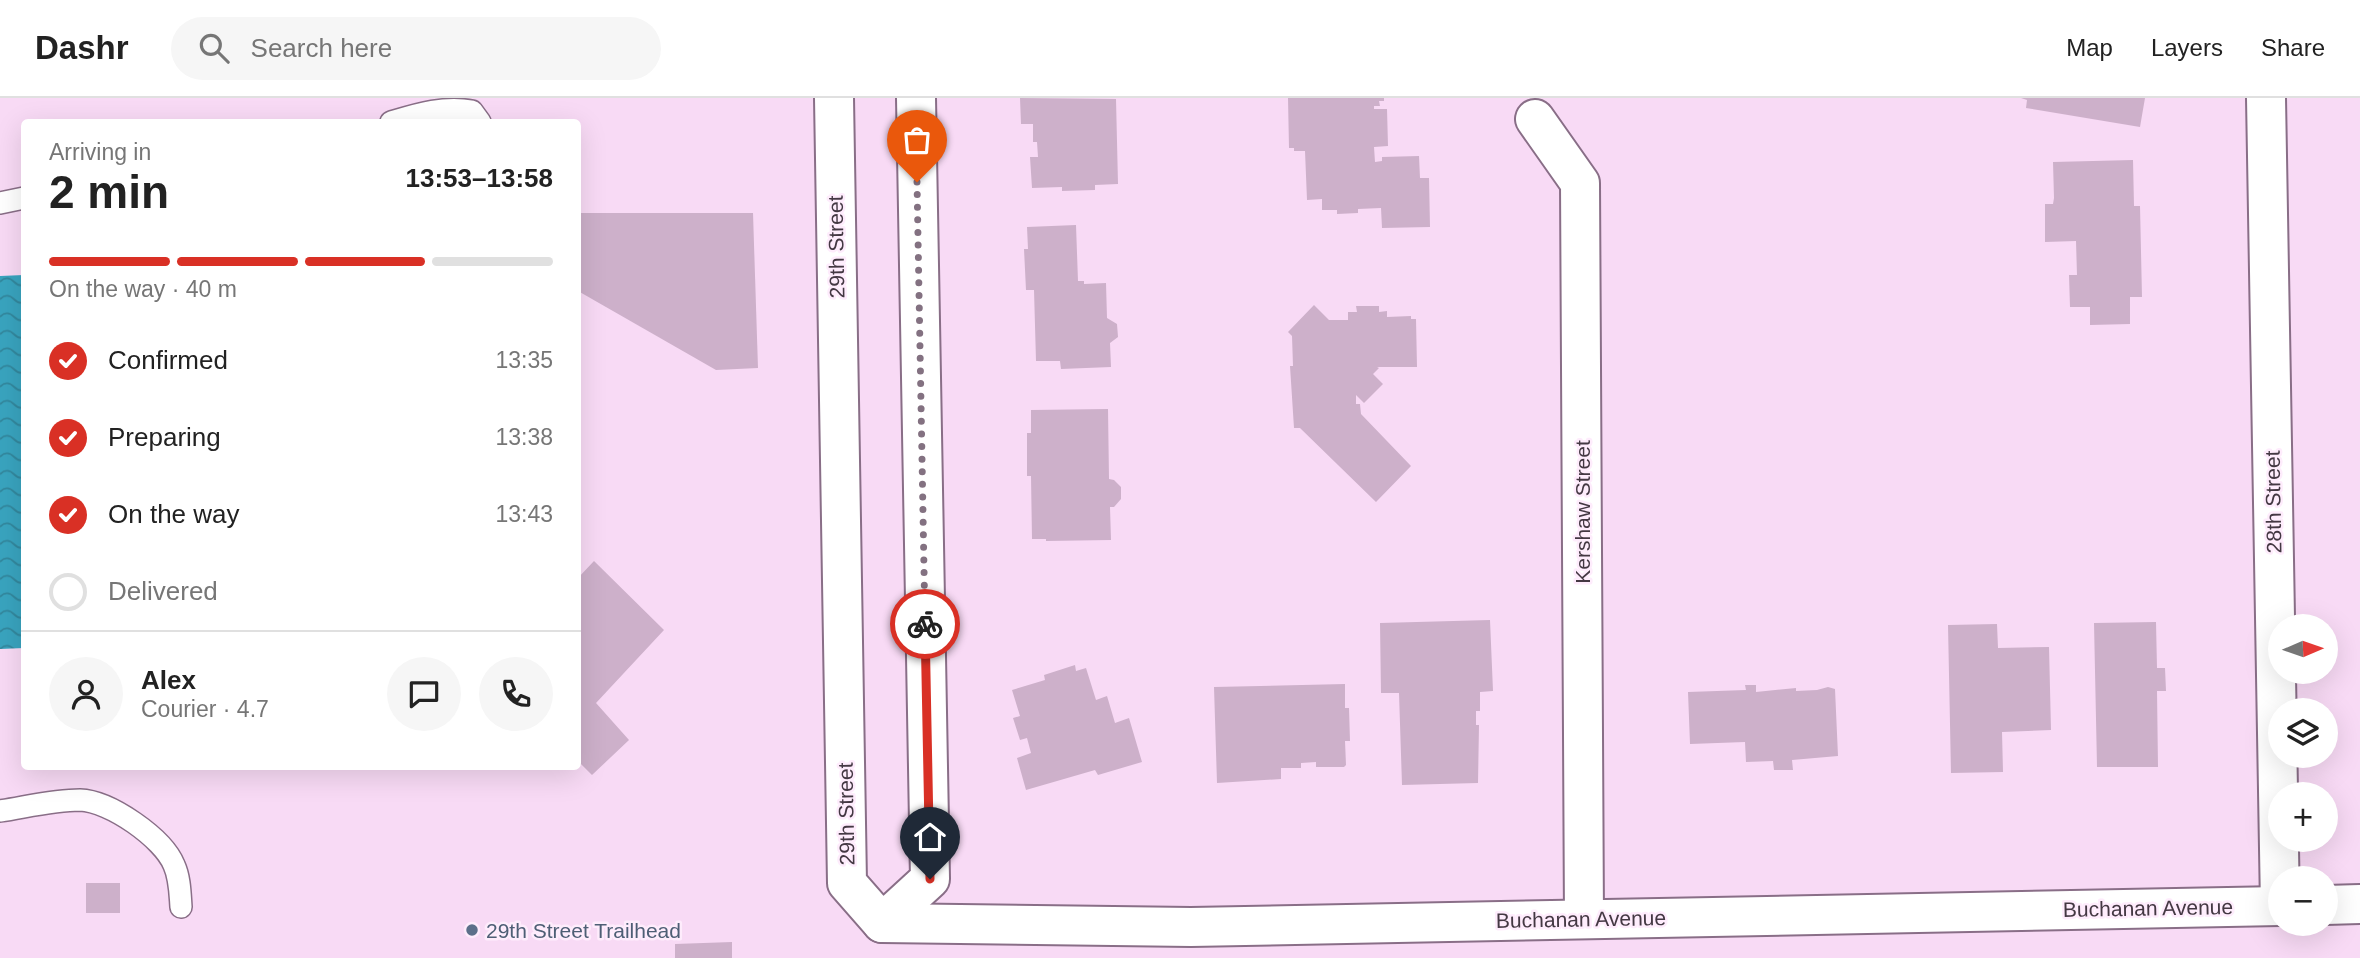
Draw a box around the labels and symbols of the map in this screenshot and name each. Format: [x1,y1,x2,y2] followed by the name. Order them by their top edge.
[887,110,947,182] pin
[824,195,848,299] street label: 29th Street
[1571,440,1594,584] street label: Kershaw Street
[2261,450,2285,554] street label: 28th Street
[890,589,960,659] courier
[2268,614,2338,684] north arrow
[834,762,858,866] street label: 29th Street
[900,807,960,879] pin
[2063,895,2233,921] street label: Buchanan Avenue
[1496,906,1666,932] street label: Buchanan Avenue
[486,919,681,942] place label: 29th Street Trailhead
[464,922,480,938] marker: 29th Street Trailhead

